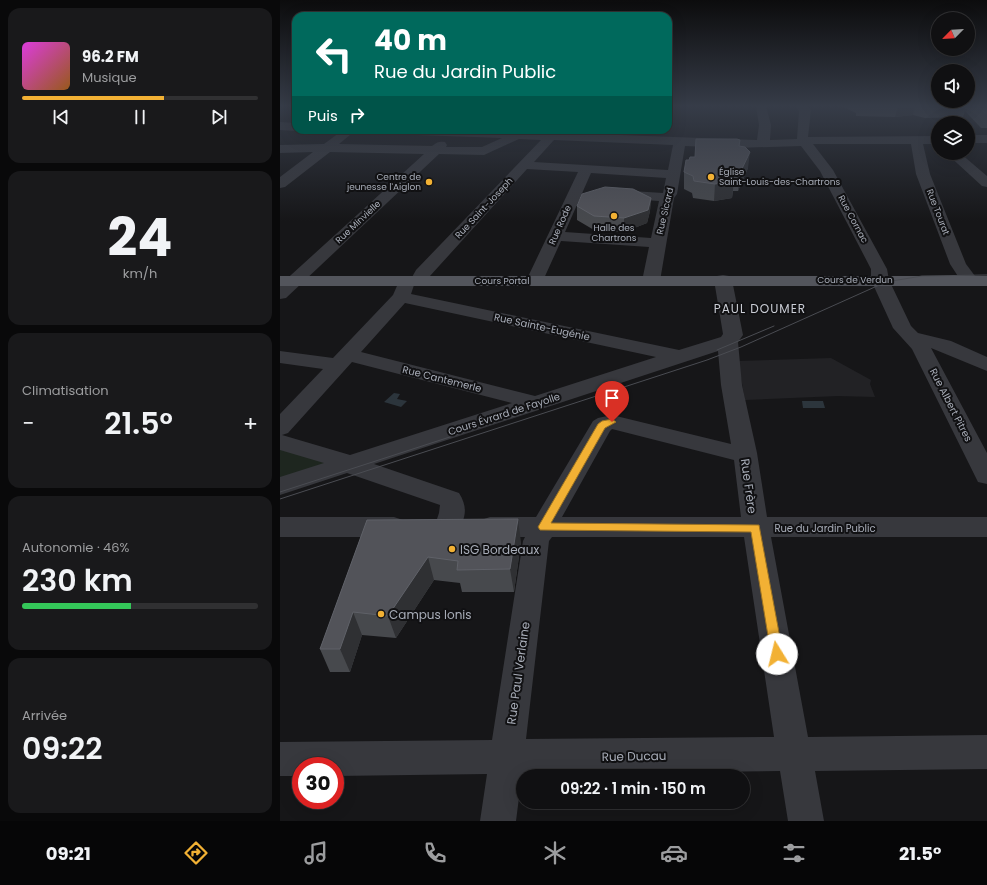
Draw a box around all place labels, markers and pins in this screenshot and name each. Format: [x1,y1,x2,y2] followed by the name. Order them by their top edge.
[719,166,840,188] place label: Église Saint-Louis-des-Chartrons
[346,171,421,193] place label: Centre de jeunesse l'Aiglon
[706,172,716,182] marker: Église Saint-Louis-des-Chartrons
[424,177,434,187] marker: Centre de jeunesse l'Aiglon
[609,211,619,221] marker: Halle des Chartrons
[591,222,637,244] place label: Halle des Chartrons
[595,381,629,422] pin
[460,541,539,558] place label: ISG Bordeaux
[447,544,457,554] marker: ISG Bordeaux
[389,606,472,623] place label: Campus Ionis
[376,609,386,619] marker: Campus Ionis

